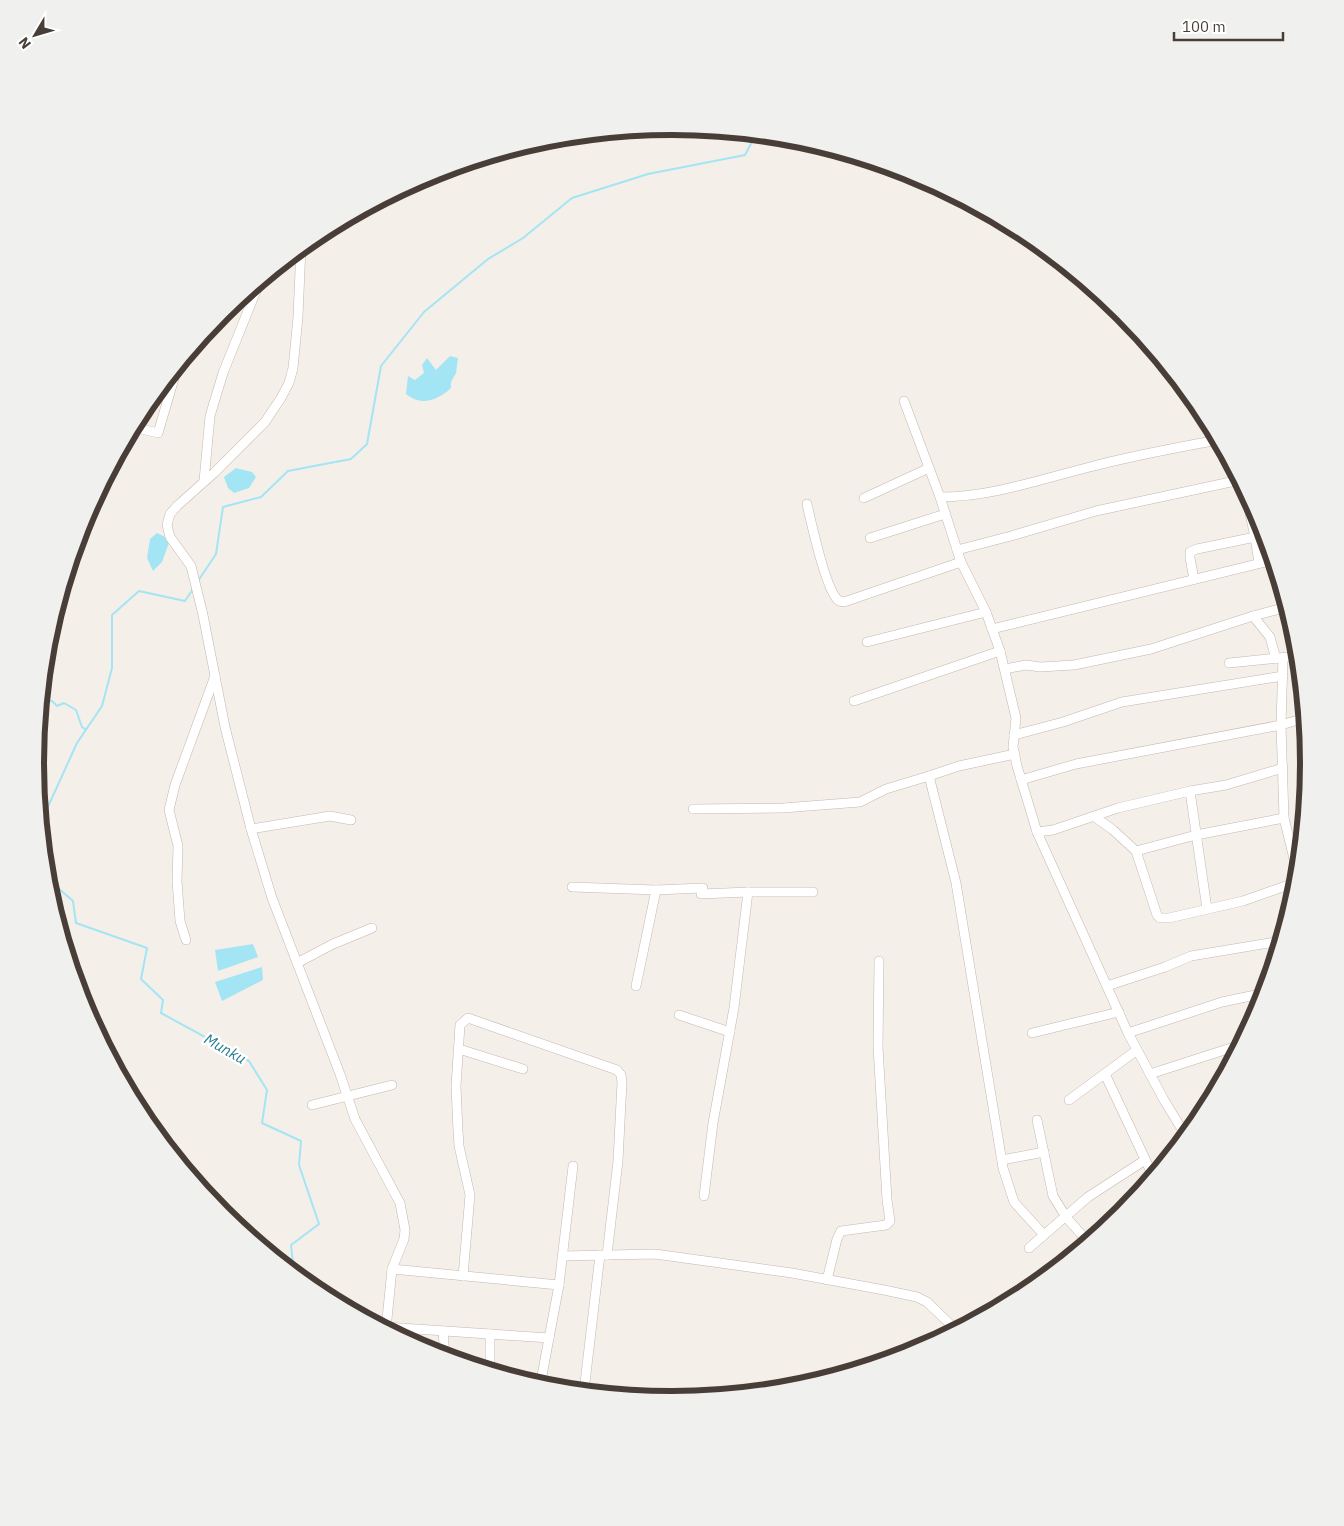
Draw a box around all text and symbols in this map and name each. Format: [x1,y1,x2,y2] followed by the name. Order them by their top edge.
[10,10,60,60] north arrow
[1174,10,1283,42] scale bar
[1182,17,1226,36] text: 100 m
[15,33,35,53] text: N
[201,1029,249,1068] water label: Munku

